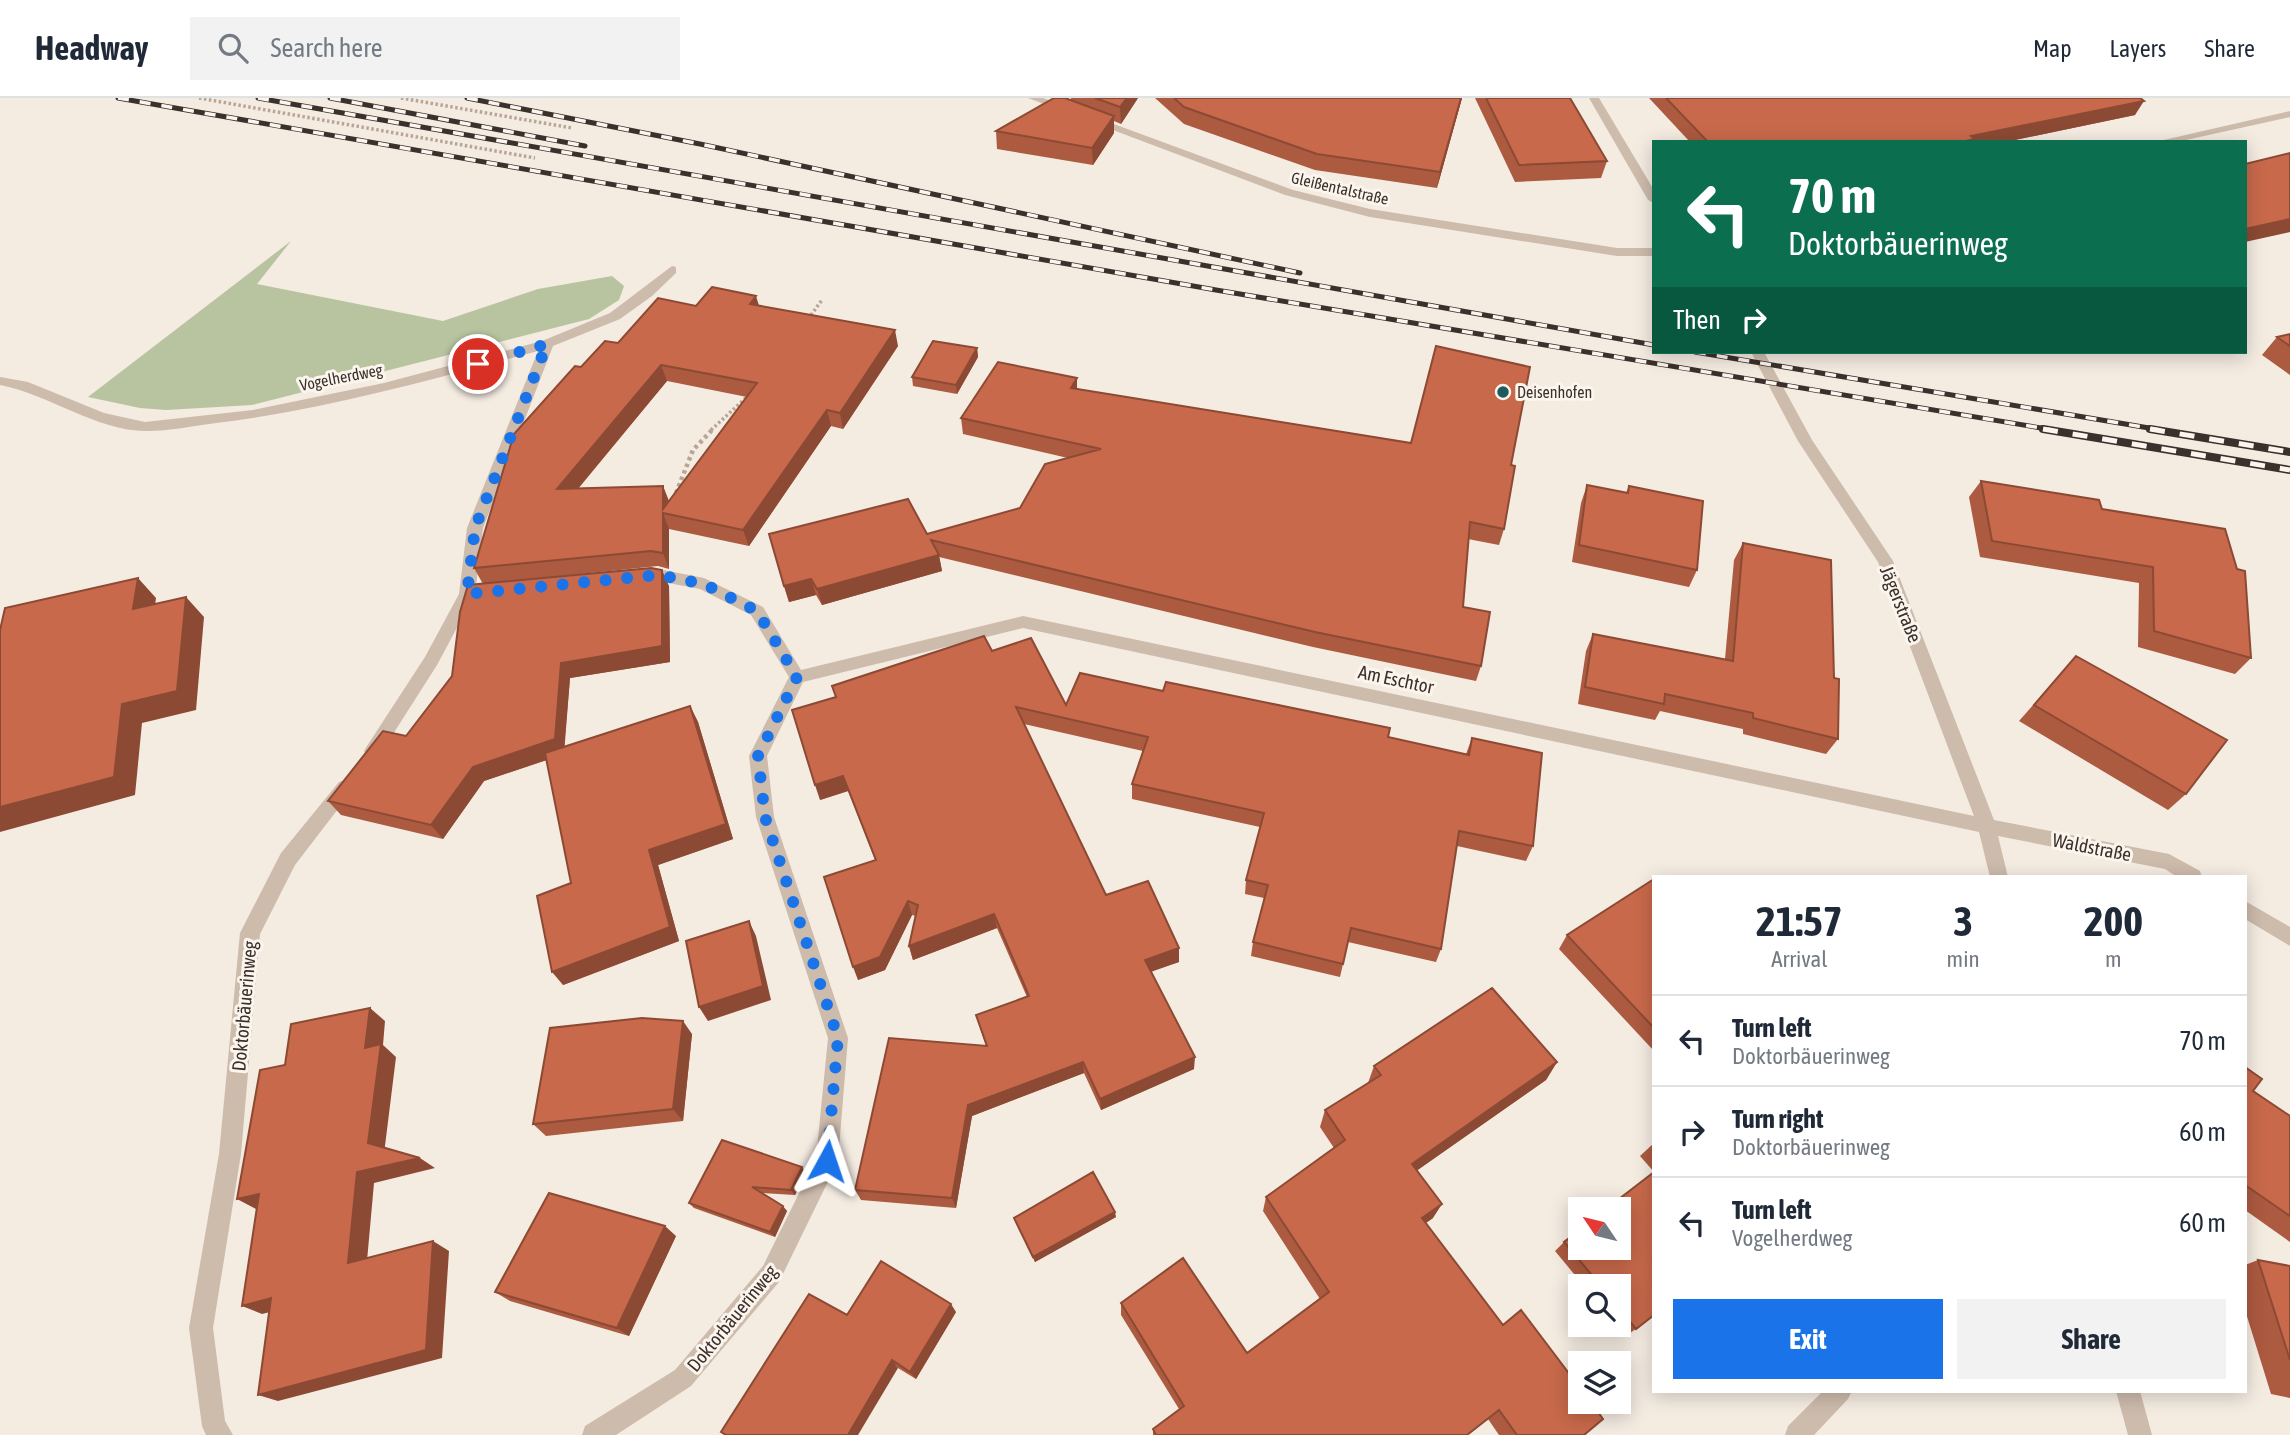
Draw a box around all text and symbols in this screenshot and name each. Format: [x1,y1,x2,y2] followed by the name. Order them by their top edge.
[190,17,680,80] search box
[35,29,148,67] text: Headway
[214,29,252,67] icon: search
[270,33,383,63] text: Search here
[2033,35,2072,62] text: Map
[2110,35,2166,62] text: Layers
[2204,35,2255,62] text: Share
[1788,167,1876,223] text: 70 m
[1290,168,1390,208] street label: Gleißentalstraße
[1673,168,1764,259] icon: left
[1788,225,2008,262] text: Doktorbäuerinweg
[1735,301,1773,339] icon: right
[1673,305,1721,335] text: Then
[448,334,508,394] pin
[459,345,497,383] icon: arrive
[298,360,384,395] street label: Vogelherdweg
[1517,383,1592,401] place label: Deisenhofen
[1495,384,1511,400] marker: Deisenhofen
[1876,562,1926,646] street label: Jägerstraße
[1356,660,1436,698] street label: Am Eschtor
[2051,829,2133,865] street label: Waldstraße
[1756,897,1843,945] text: 21:57
[1953,897,1973,945] text: 3
[2084,897,2143,945] text: 200
[227,939,261,1072] street label: Doktorbäuerinweg
[1771,946,1827,972] text: Arrival
[1947,946,1980,972] text: min
[2105,946,2122,972] text: m
[1732,1013,1812,1043] text: Turn left
[1673,1022,1711,1060] icon: left
[2179,1026,2226,1056] text: 70 m
[1732,1043,1890,1069] text: Doktorbäuerinweg
[1732,1104,1823,1134] text: Turn right
[1673,1113,1711,1151] icon: right
[2179,1117,2226,1147] text: 60 m
[790,1124,864,1198] position arrow
[1732,1134,1890,1160] text: Doktorbäuerinweg
[1732,1195,1812,1225] text: Turn left
[1568,1197,1631,1260] north arrow
[1568,1197,1631,1414] map controls
[1673,1204,1711,1242] icon: left
[2179,1208,2226,1238] text: 60 m
[1732,1225,1852,1251] text: Vogelherdweg
[682,1260,782,1376] street label: Doktorbäuerinweg
[1568,1274,1631,1337] button: search
[1673,1299,1943,1379] button: Exit
[1957,1299,2226,1379] button: Share
[1568,1351,1631,1414] button: layers

